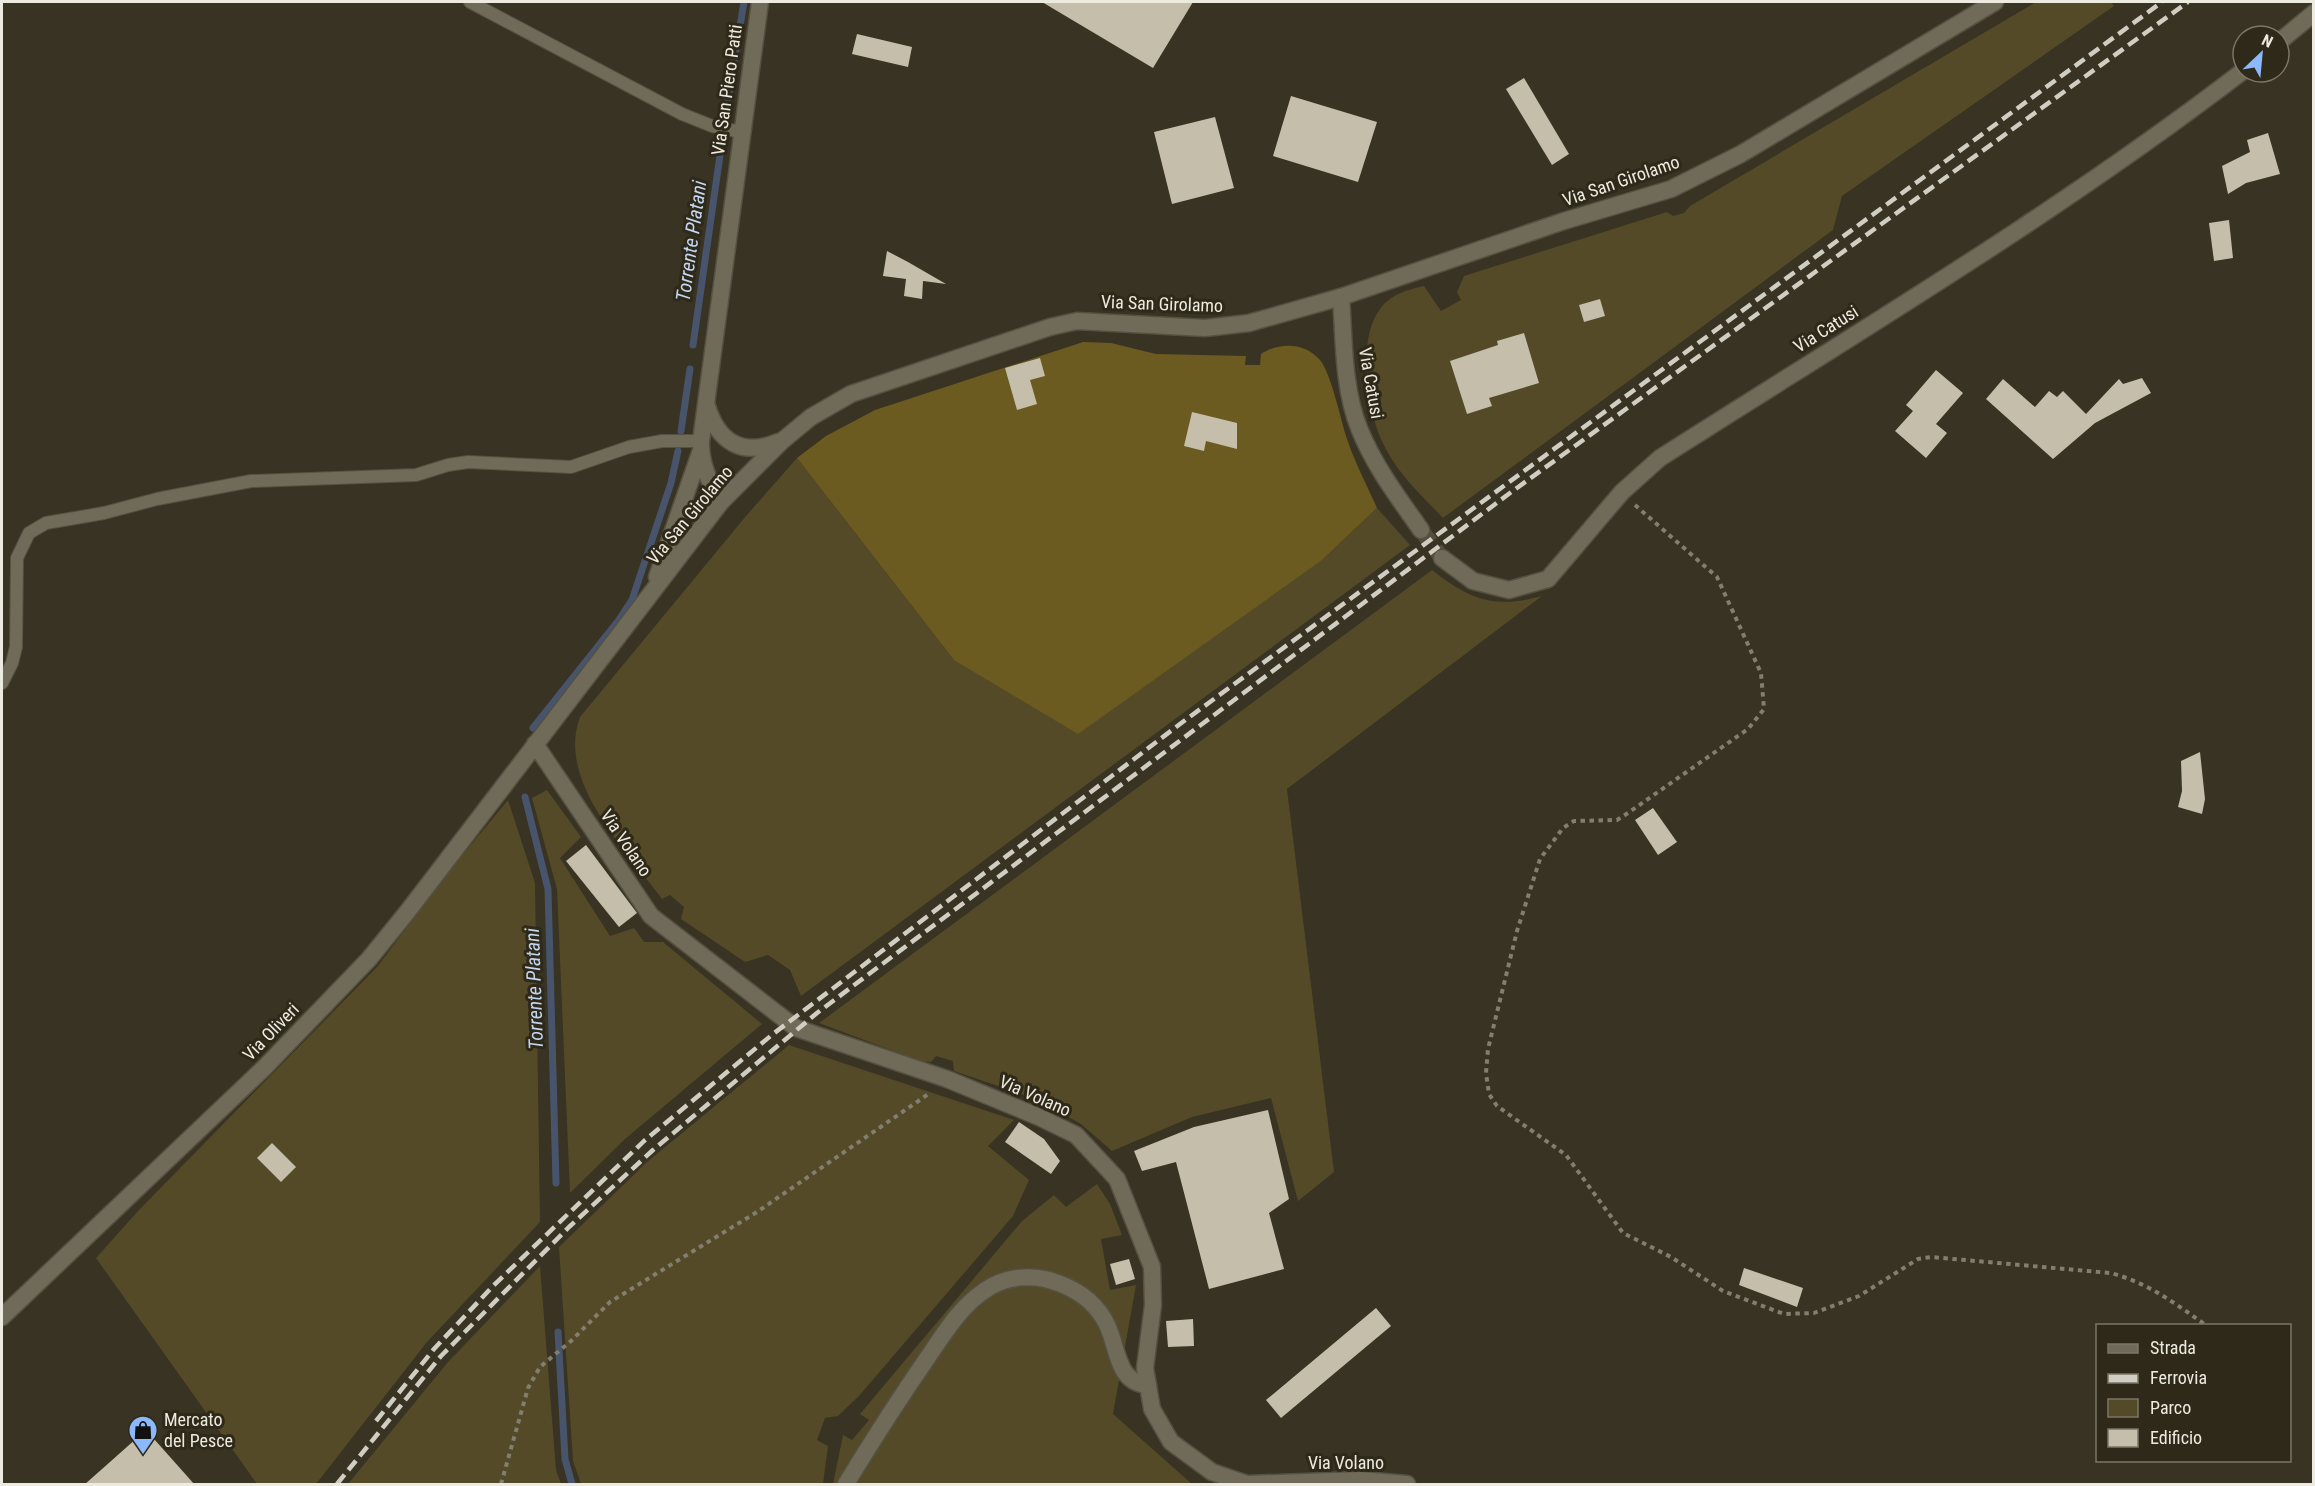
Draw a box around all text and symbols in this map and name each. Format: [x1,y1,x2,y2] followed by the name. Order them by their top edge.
[707,23,746,157] street label: Via San Piero Patti
[2231,24,2291,84] north arrow
[2259,30,2276,52] text: N
[1560,151,1682,210] street label: Via San Girolamo
[671,179,711,303] water label: Torrente Platani
[1101,291,1223,316] street label: Via San Girolamo
[1790,301,1862,357] street label: Via Catusi
[1355,346,1388,420] street label: Via Catusi
[642,461,737,568] street label: Via San Girolamo
[596,805,656,880] street label: Via Volano
[520,927,548,1050] water label: Torrente Platani
[238,999,303,1065] street label: Via Oliveri
[996,1070,1074,1121] street label: Via Volano
[2096,1324,2291,1462] legend
[2150,1337,2196,1358] text: Strada
[2150,1367,2207,1388] text: Ferrovia
[2150,1397,2191,1418] text: Parco
[164,1409,233,1451] place label: Mercato del Pesce
[127,1414,159,1456] shop icon: Mercato del Pesce
[2150,1427,2202,1448] text: Edificio
[1308,1452,1384,1473] street label: Via Volano

